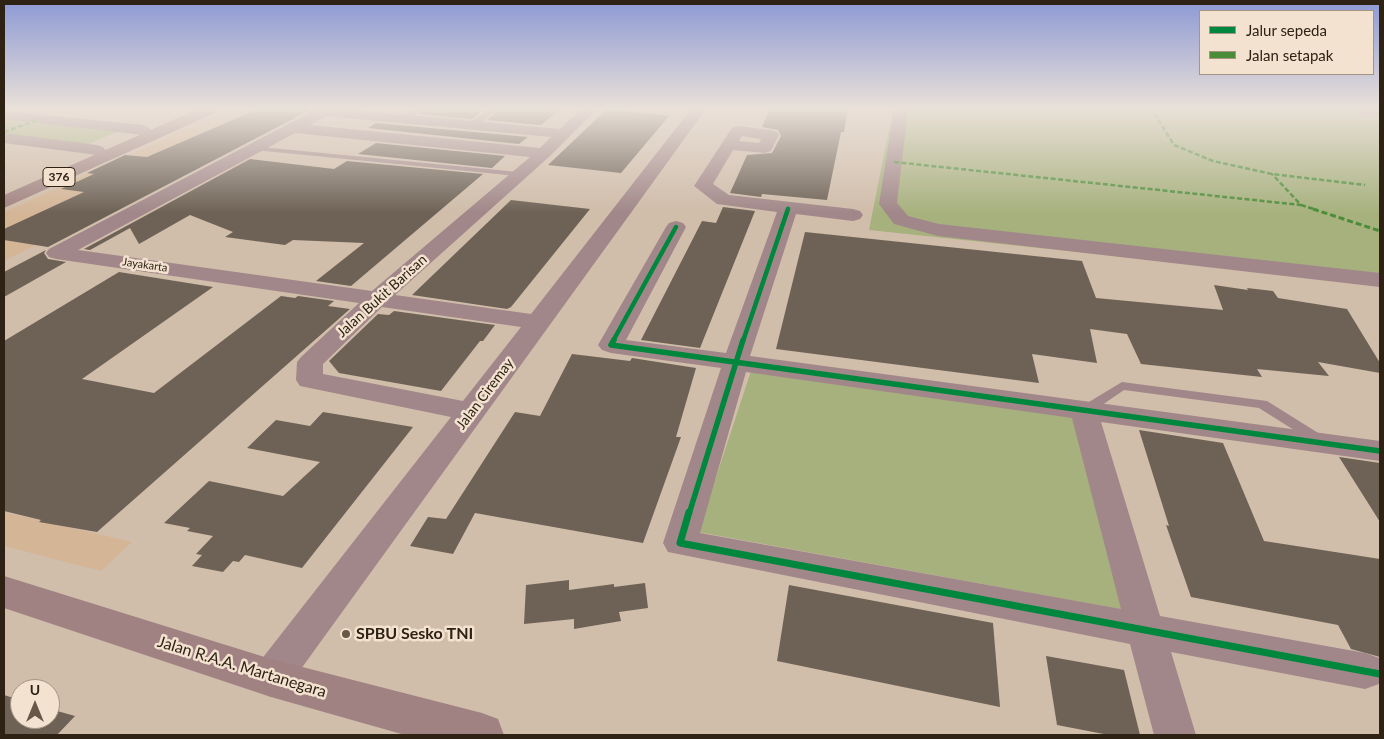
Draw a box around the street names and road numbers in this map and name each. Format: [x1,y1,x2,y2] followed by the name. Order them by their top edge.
[43,168,75,186] road number: 376
[334,251,430,341] street label: Jalan Bukit Barisan
[122,255,168,275] street label: Jayakarta
[453,355,517,433] street label: Jalan Ciremay
[155,632,329,702] street label: Jalan R.A.A. Martanegara

